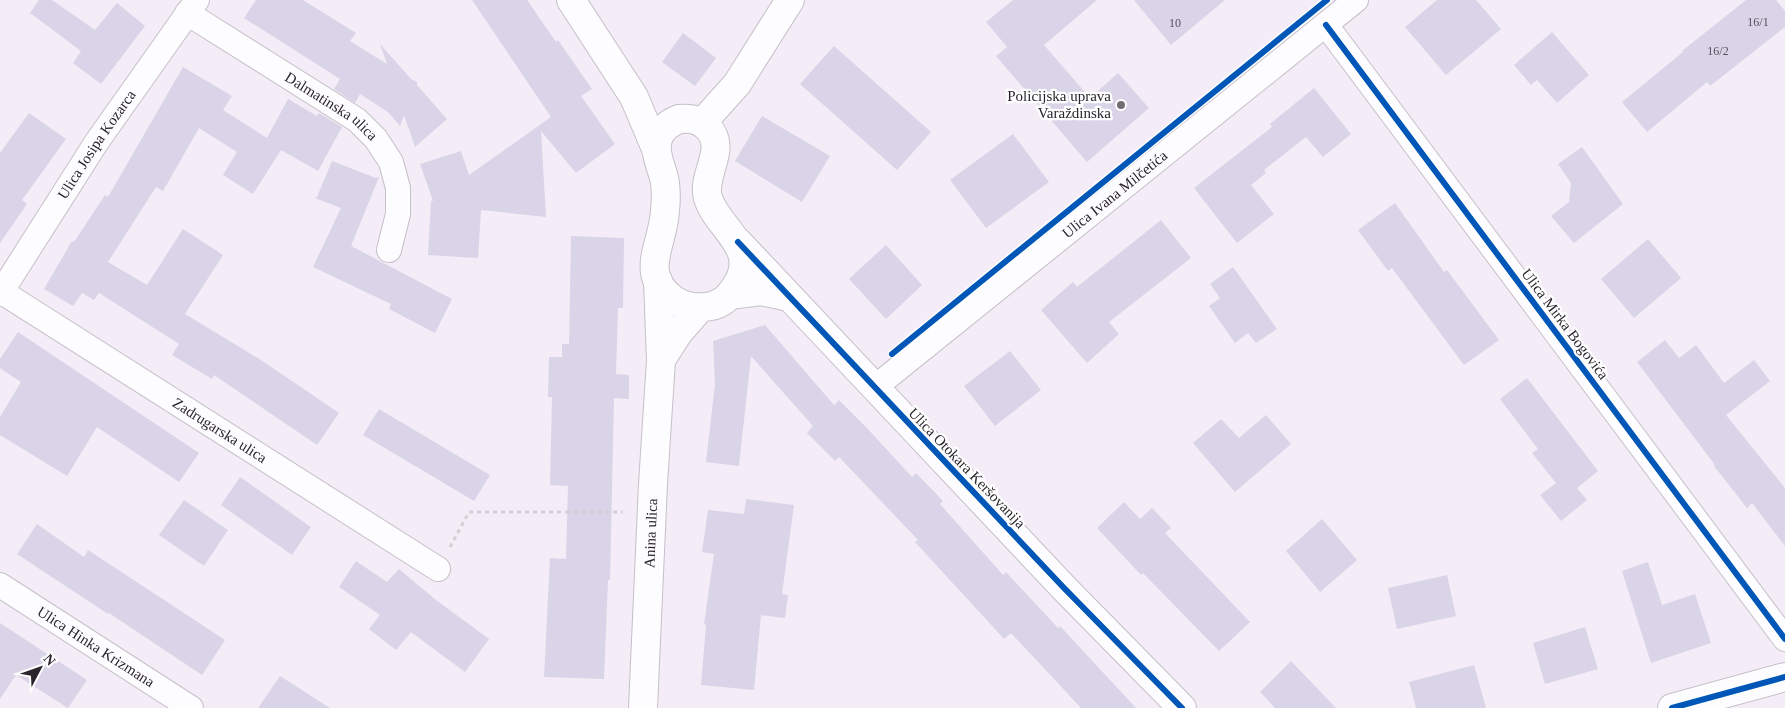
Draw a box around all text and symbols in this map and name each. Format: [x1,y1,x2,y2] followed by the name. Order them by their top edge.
[1747,15,1769,29] house number: 16/1
[1169,16,1181,30] house number: 10
[1707,44,1729,58] house number: 16/2
[282,69,381,144] street label: Dalmatinska ulica
[55,87,139,202] street label: Ulica Josipa Kozarca
[1007,88,1111,121] place label: Policijska uprava Varaždinska
[1115,99,1127,111] marker: Policijska uprava Varaždinska
[1059,147,1171,241] street label: Ulica Ivana Milčetića
[1518,266,1612,383] street label: Ulica Mirka Bogovića
[170,395,270,466] street label: Zadrugarska ulica
[905,405,1029,532] street label: Ulica Otokara Keršovanija
[641,498,660,568] street label: Anina ulica
[34,603,158,690] street label: Ulica Hinka Krizmana
[15,643,65,693] north arrow
[40,651,58,669] text: N

